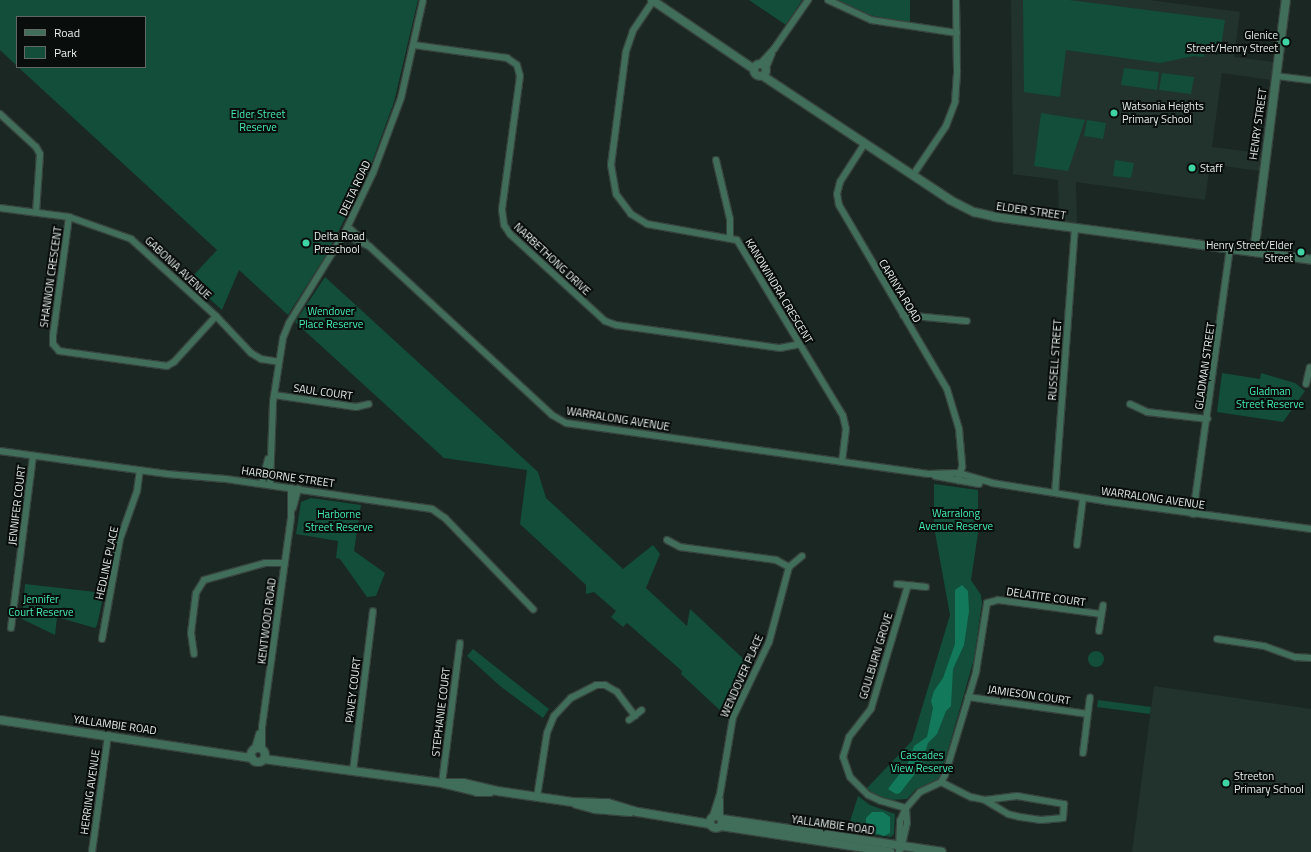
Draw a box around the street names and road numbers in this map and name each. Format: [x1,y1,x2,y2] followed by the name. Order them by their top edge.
[1246,87,1270,161] street label: HENRY STREET
[337,158,373,218] street label: DELTA ROAD
[995,200,1067,222] street label: ELDER STREET
[511,220,593,298] street label: NARBETHONG DRIVE
[37,226,65,328] street label: SHANNON CRESCENT
[142,234,214,302] street label: GABONIA AVENUE
[742,236,816,346] street label: KANOWINDRA CRESCENT
[876,257,924,325] street label: CARINYA ROAD
[1046,319,1064,401] street label: RUSSELL STREET
[1192,322,1218,410] street label: GLADMAN STREET
[292,381,354,403] street label: SAUL COURT
[565,404,671,434] street label: WARRALONG AVENUE
[6,464,28,546] street label: JENNIFER COURT
[241,464,335,490] street label: HARBORNE STREET
[1100,484,1206,512] street label: WARRALONG AVENUE
[93,525,121,601] street label: HEDLINE PLACE
[255,577,279,665] street label: KENTWOOD ROAD
[1006,585,1086,609] street label: DELATITE COURT
[857,611,895,701] street label: GOULBURN GROVE
[718,632,766,720] street label: WENDOVER PLACE
[342,656,364,724] street label: PAVEY COURT
[429,667,453,757] street label: STEPHANIE COURT
[987,683,1071,707] street label: JAMIESON COURT
[73,713,157,737] street label: YALLAMBIE ROAD
[77,749,103,835] street label: HERRING AVENUE
[791,813,875,837] street label: YALLAMBIE ROAD

